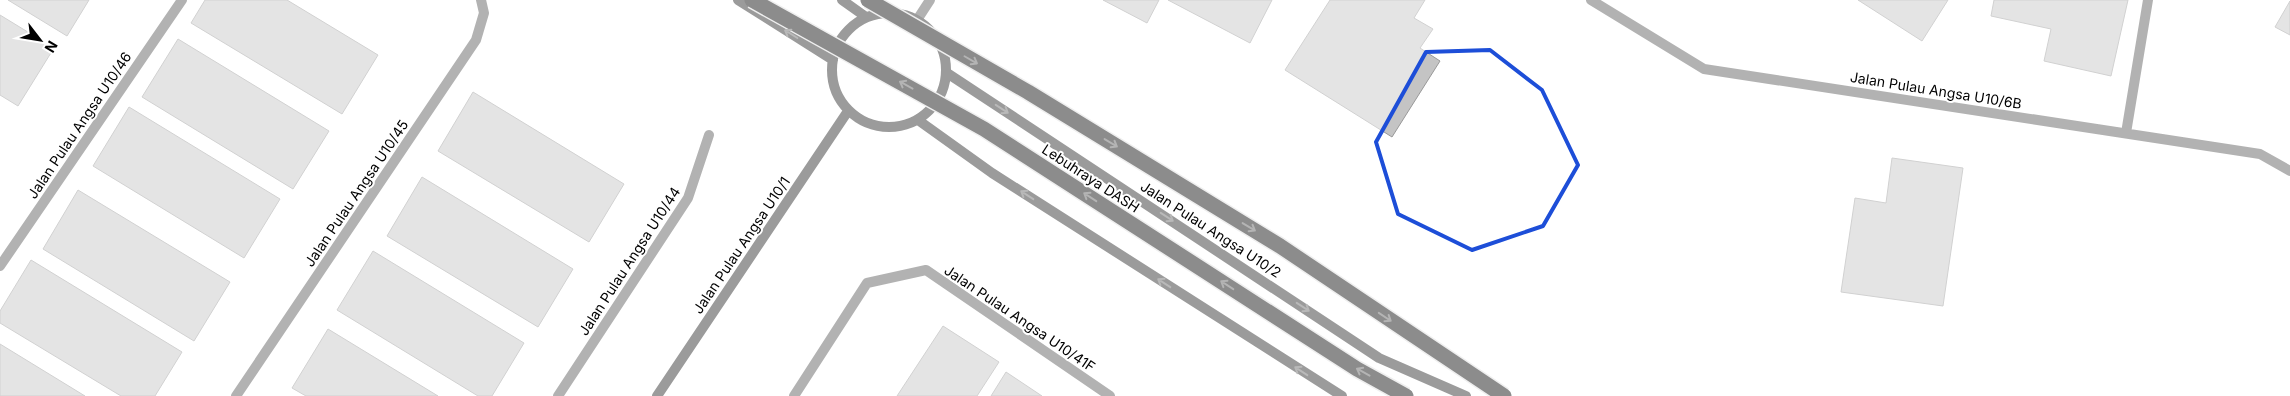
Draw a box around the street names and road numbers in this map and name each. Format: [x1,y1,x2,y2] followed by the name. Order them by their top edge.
[23,48,135,202] street label: Jalan Pulau Angsa U10/46
[1849,68,2023,112] street label: Jalan Pulau Angsa U10/6B
[301,116,411,270] street label: Jalan Pulau Angsa U10/45
[1039,140,1143,216] street label: Lebuhraya DASH
[689,173,793,317] street label: Jalan Pulau Angsa U10/1
[1138,177,1284,281] street label: Jalan Pulau Angsa U10/2
[575,183,683,339] street label: Jalan Pulau Angsa U10/44
[941,261,1099,375] street label: Jalan Pulau Angsa U10/41F

